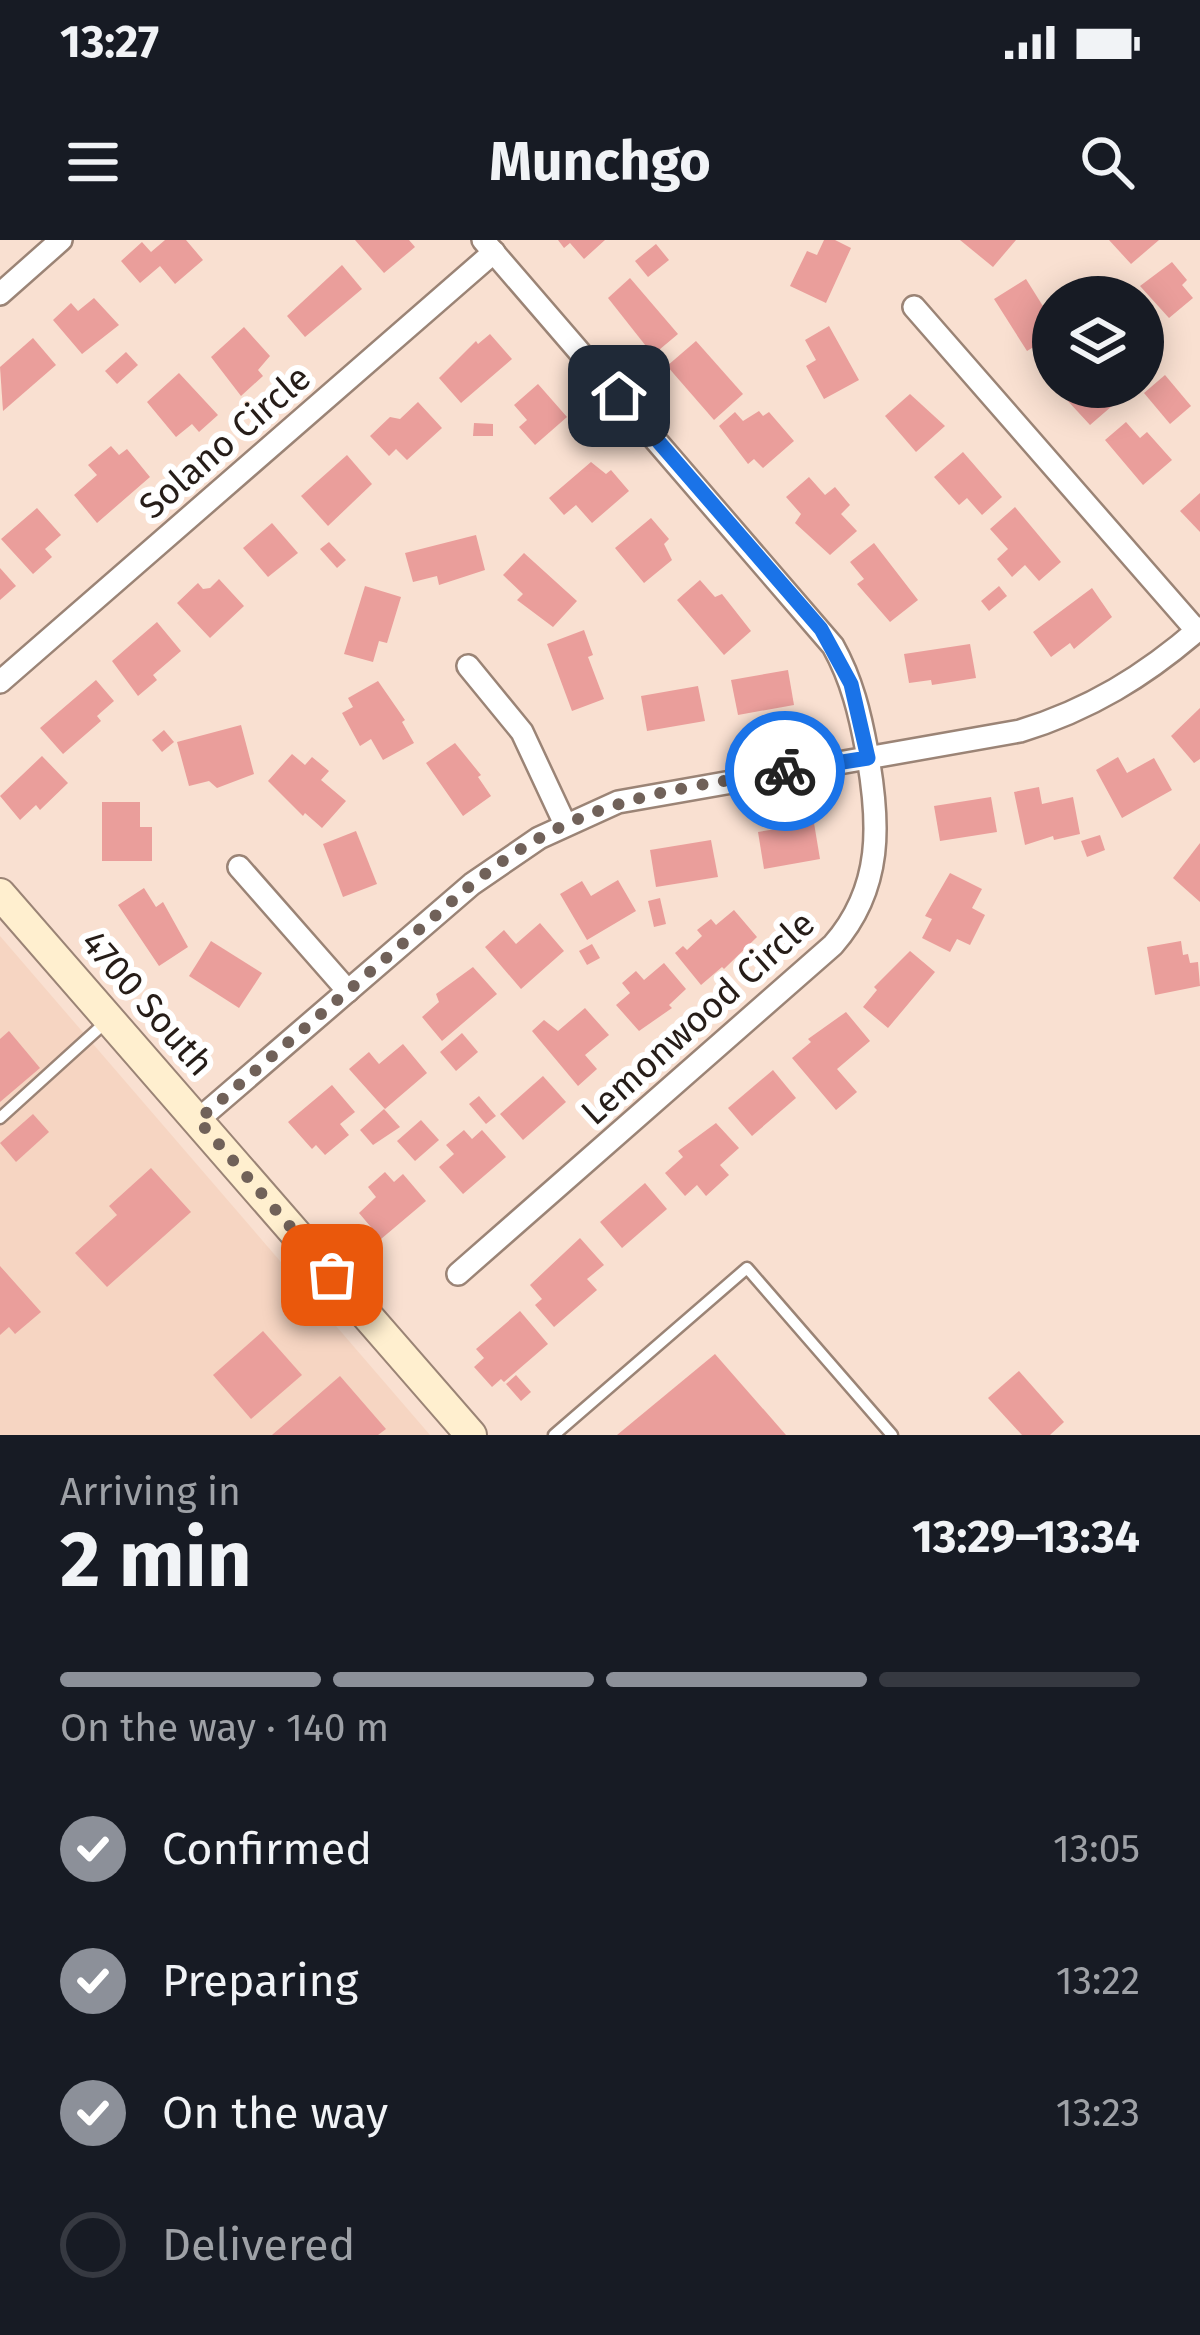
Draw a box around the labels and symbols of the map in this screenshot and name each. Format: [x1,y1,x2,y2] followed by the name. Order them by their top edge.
[568,345,670,447] pin
[130,356,320,528] street label: Solano Circle
[725,711,845,831] courier
[572,902,824,1134] street label: Lemonwood Circle
[72,921,222,1085] street label: 4700 South
[281,1224,383,1326] pin

